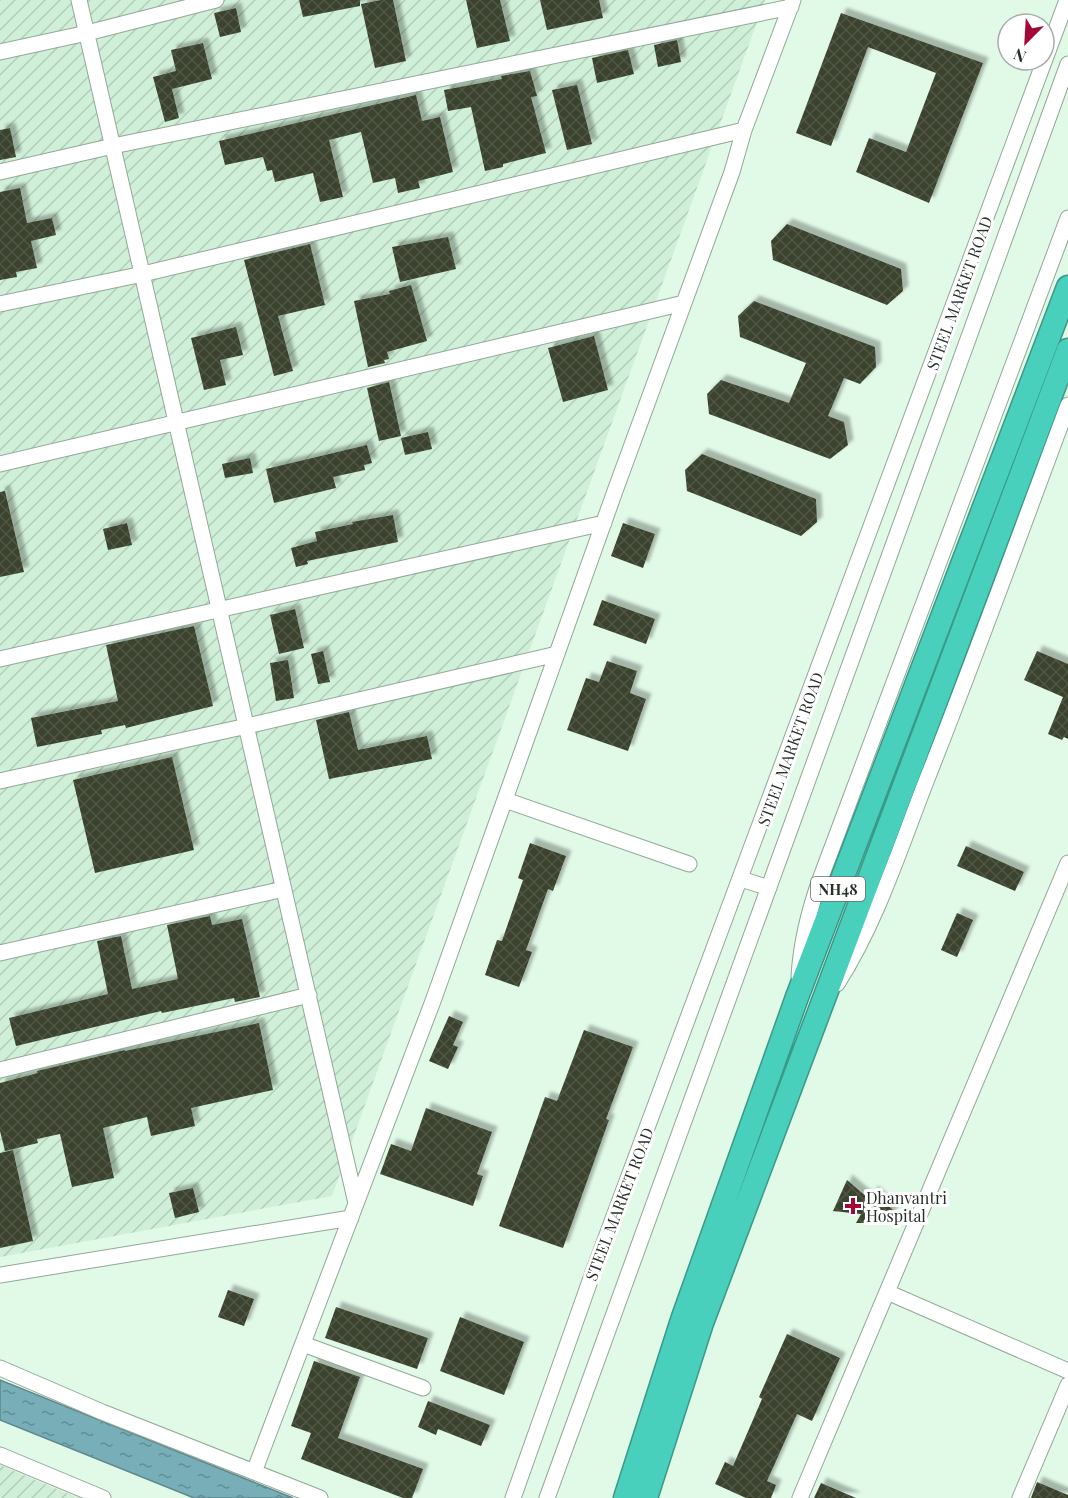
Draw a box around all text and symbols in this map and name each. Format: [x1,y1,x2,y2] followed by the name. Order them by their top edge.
[996,12,1056,72] north arrow
[1010,44,1029,68] text: N
[921,213,997,373] street label: STEEL MARKET ROAD
[752,669,828,829] street label: STEEL MARKET ROAD
[811,877,865,901] road number: NH48
[580,1124,658,1284] street label: STEEL MARKET ROAD
[866,1187,947,1226] place label: Dhanvantri Hospital
[844,1197,862,1215] marker: Dhanvantri Hospital

